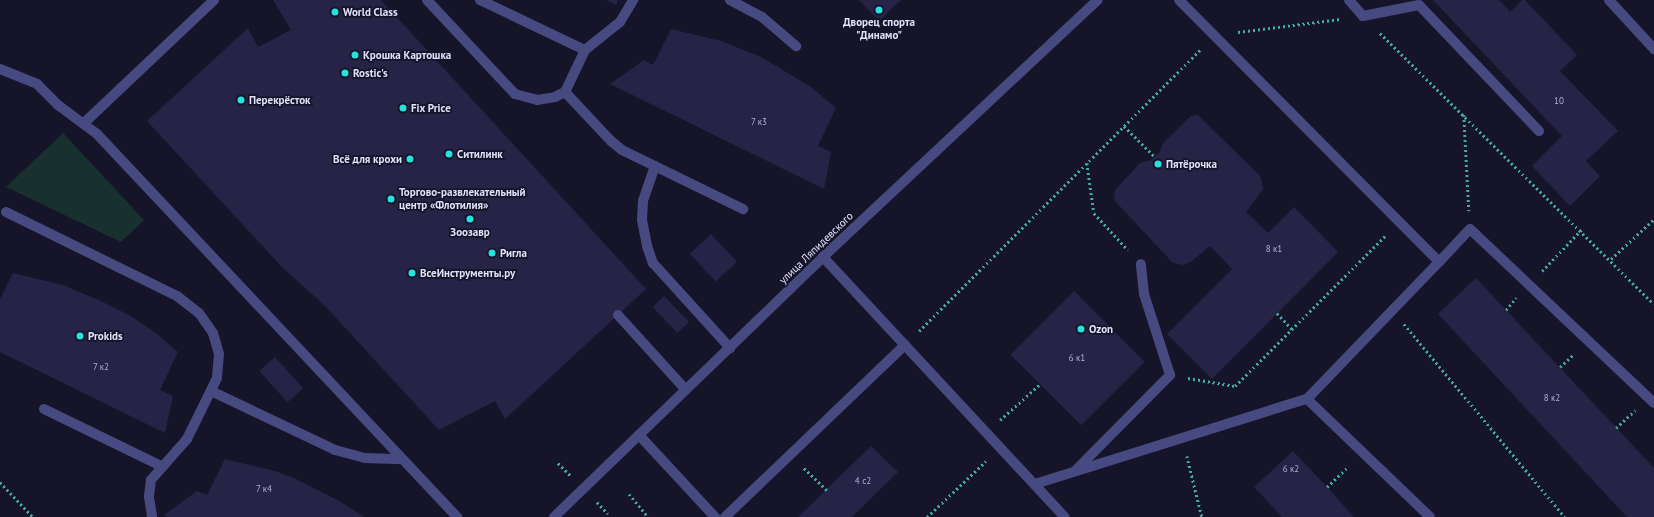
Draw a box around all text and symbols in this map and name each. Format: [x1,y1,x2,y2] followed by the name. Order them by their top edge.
[343,5,398,19] place label: World Class
[874,5,884,15] marker: Дворец спорта "Динамо"
[330,7,340,17] marker: World Class
[843,16,915,42] place label: Дворец спорта "Динамо"
[363,48,451,62] place label: Крошка Картошка
[350,50,360,60] marker: Крошка Картошка
[353,66,388,80] place label: Rostic's
[340,68,350,78] marker: Rostic's
[249,93,311,107] place label: Перекрёсток
[236,95,246,105] marker: Перекрёсток
[1554,96,1564,106] house number: 10
[411,101,451,115] place label: Fix Price
[398,103,408,113] marker: Fix Price
[751,117,767,127] house number: 7 к3
[457,147,503,161] place label: Ситилинк
[444,149,454,159] marker: Ситилинк
[333,152,402,166] place label: Всё для крохи
[405,154,415,164] marker: Всё для крохи
[1166,157,1217,171] place label: Пятёрочка
[1153,159,1163,169] marker: Пятёрочка
[399,186,526,212] place label: Торгово-развлекательный центр «Флотилия»
[386,194,396,204] marker: Торгово-развлекательный центр «Флотилия»
[776,209,856,287] street label: улица Ляпидевского
[465,214,475,224] marker: Зоозавр
[450,225,490,239] place label: Зоозавр
[1266,244,1282,254] house number: 8 к1
[500,246,527,260] place label: Ригла
[487,248,497,258] marker: Ригла
[420,266,515,280] place label: ВсеИнструменты.ру
[407,268,417,278] marker: ВсеИнструменты.ру
[1089,322,1113,336] place label: Ozon
[1076,324,1086,334] marker: Ozon
[88,329,123,343] place label: Prokids
[75,331,85,341] marker: Prokids
[1069,353,1085,363] house number: 6 к1
[93,362,109,372] house number: 7 к2
[1544,393,1560,403] house number: 8 к2
[1283,464,1299,474] house number: 6 к2
[855,476,871,486] house number: 4 с2
[256,484,272,494] house number: 7 к4

